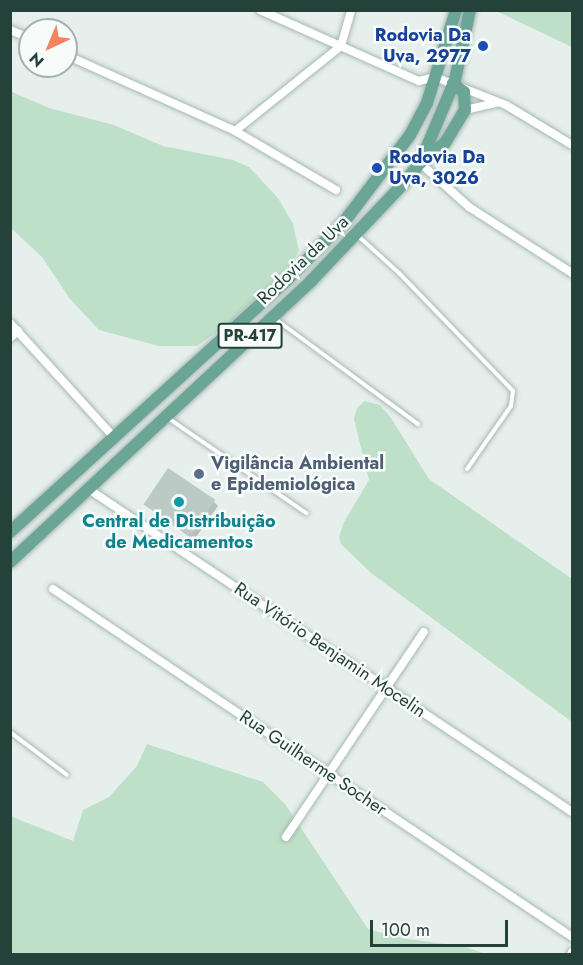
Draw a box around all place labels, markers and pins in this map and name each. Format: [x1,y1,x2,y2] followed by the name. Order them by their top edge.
[375,25,471,68] place label: Rodovia Da Uva, 2977
[476,39,490,53] marker: Rodovia Da Uva, 2977
[389,147,485,190] place label: Rodovia Da Uva, 3026
[370,161,384,175] marker: Rodovia Da Uva, 3026
[211,453,384,496] place label: Vigilância Ambiental e Epidemiológica
[192,467,206,481] marker: Vigilância Ambiental e Epidemiológica
[172,495,186,509] marker: Central de Distribuição de Medicamentos
[82,511,276,554] place label: Central de Distribuição de Medicamentos

